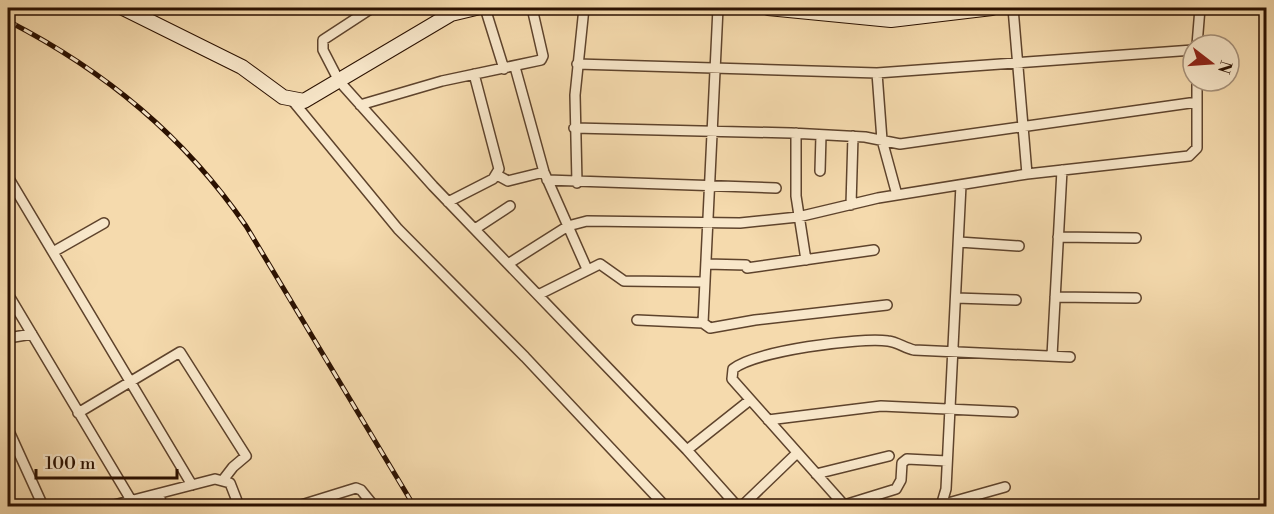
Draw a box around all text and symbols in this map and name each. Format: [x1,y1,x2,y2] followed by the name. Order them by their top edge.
[1181,33,1241,93] north arrow
[1213,58,1236,76] text: N
[36,442,177,480] scale bar
[45,452,96,475] text: 100 m

